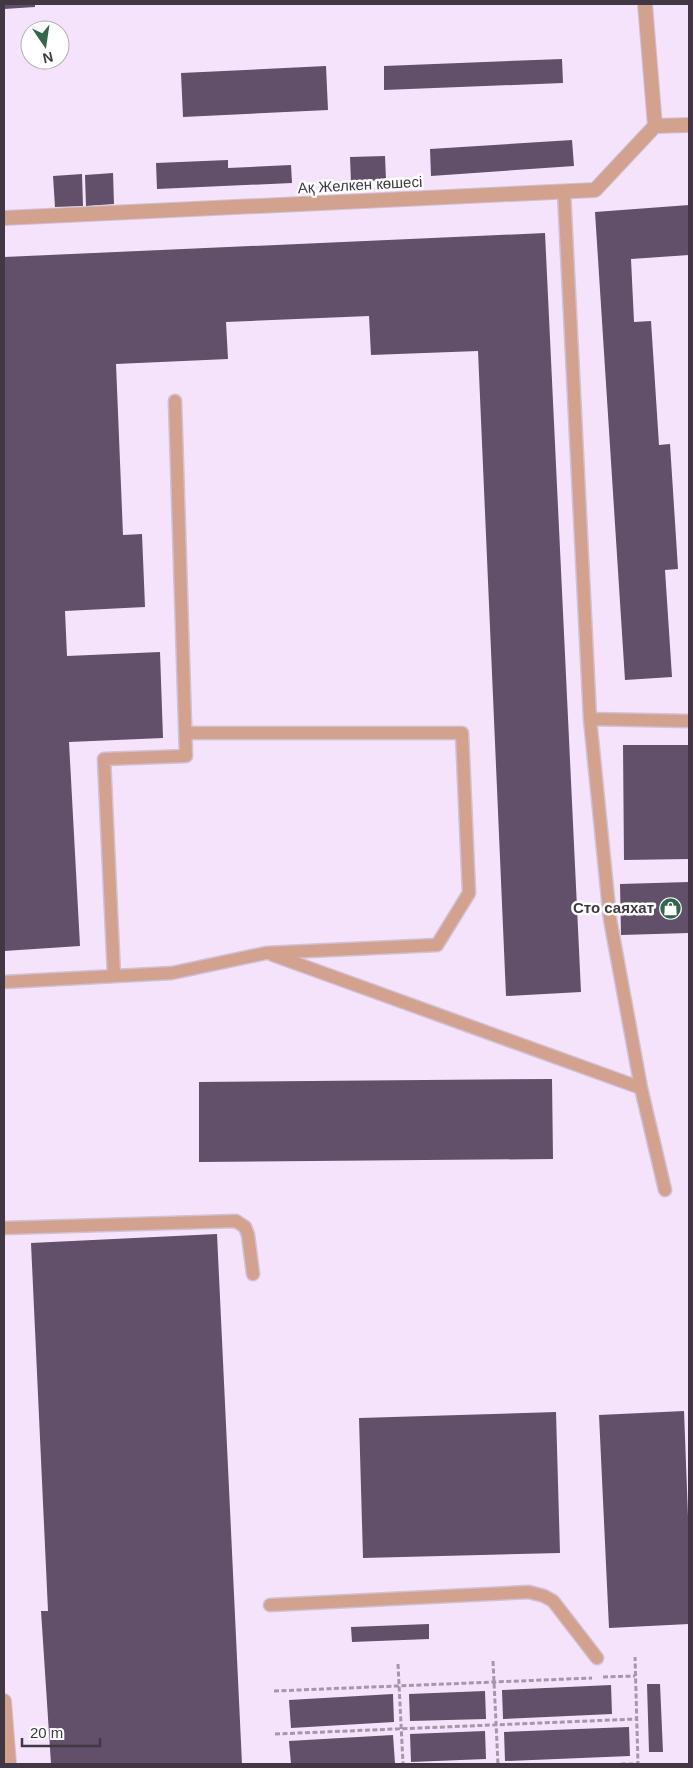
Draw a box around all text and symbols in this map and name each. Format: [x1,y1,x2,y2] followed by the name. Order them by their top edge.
[20,20,70,70] north arrow
[41,49,55,67] text: N
[297,173,423,196] street label: Ақ Желкен көшесі
[658,896,682,920] shop icon: Сто саяхат
[573,899,654,916] place label: Сто саяхат
[22,1716,100,1748] scale bar
[30,1724,63,1741] text: 20 m

